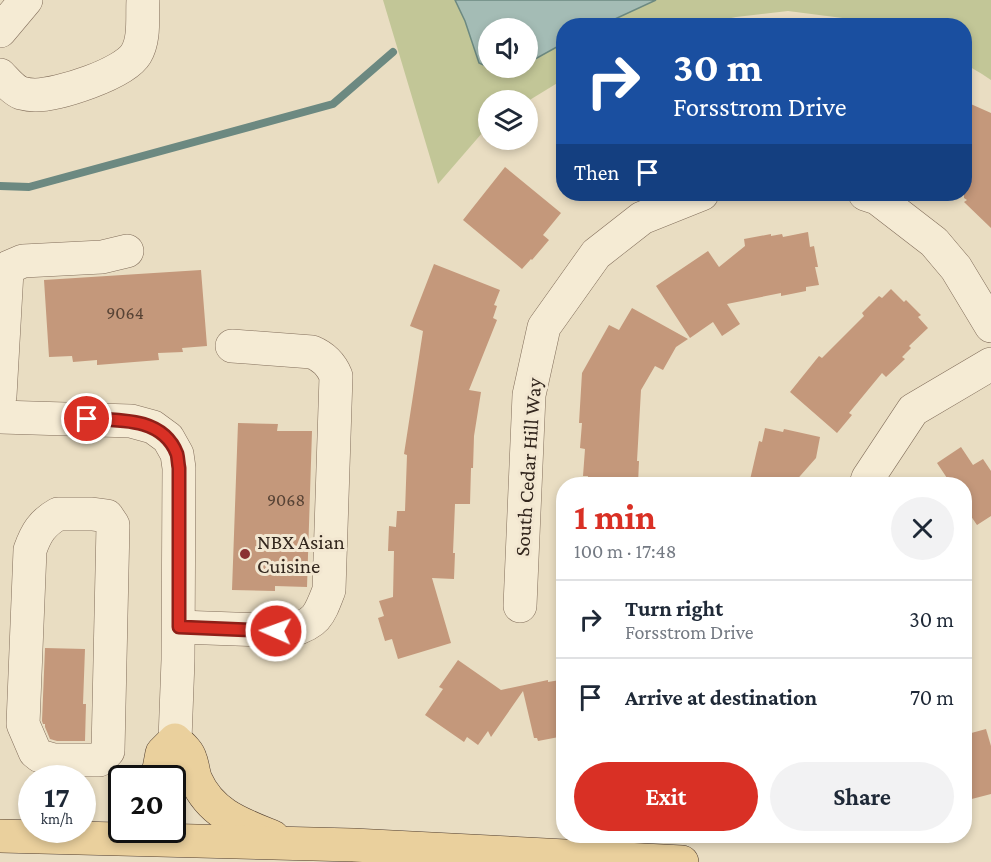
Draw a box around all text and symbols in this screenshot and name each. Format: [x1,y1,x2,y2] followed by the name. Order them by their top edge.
[478,18,538,150] map controls
[478,18,538,78] button: sound
[574,42,652,120] icon: right
[673,43,763,90] text: 30 m
[478,90,538,150] button: layers
[673,92,847,122] text: Forsstrom Drive
[631,156,664,189] icon: arrive
[574,160,619,185] text: Then
[106,303,144,323] house number: 9064
[510,377,546,557] street label: South Cedar Hill Way
[61,393,112,444] pin
[70,402,103,435] icon: arrive
[267,490,305,510] house number: 9068
[574,497,656,537] text: 1 min
[891,497,954,560] button: close
[257,530,345,578] place label: NBX Asian Cuisine
[574,540,677,562] text: 100 m · 17:48
[238,547,252,561] marker: NBX Asian Cuisine
[625,596,723,621] text: Turn right
[244,599,308,663] position arrow
[574,603,607,636] icon: right
[909,607,954,632] text: 30 m
[625,621,754,643] text: Forsstrom Drive
[574,681,607,714] icon: arrive
[625,685,817,710] text: Arrive at destination
[910,685,954,710] text: 70 m
[574,762,758,831] button: Exit
[770,762,954,831] button: Share
[108,765,186,843] speed limit sign: 20
[44,780,70,813] text: 17
[41,811,73,827] text: km/h

